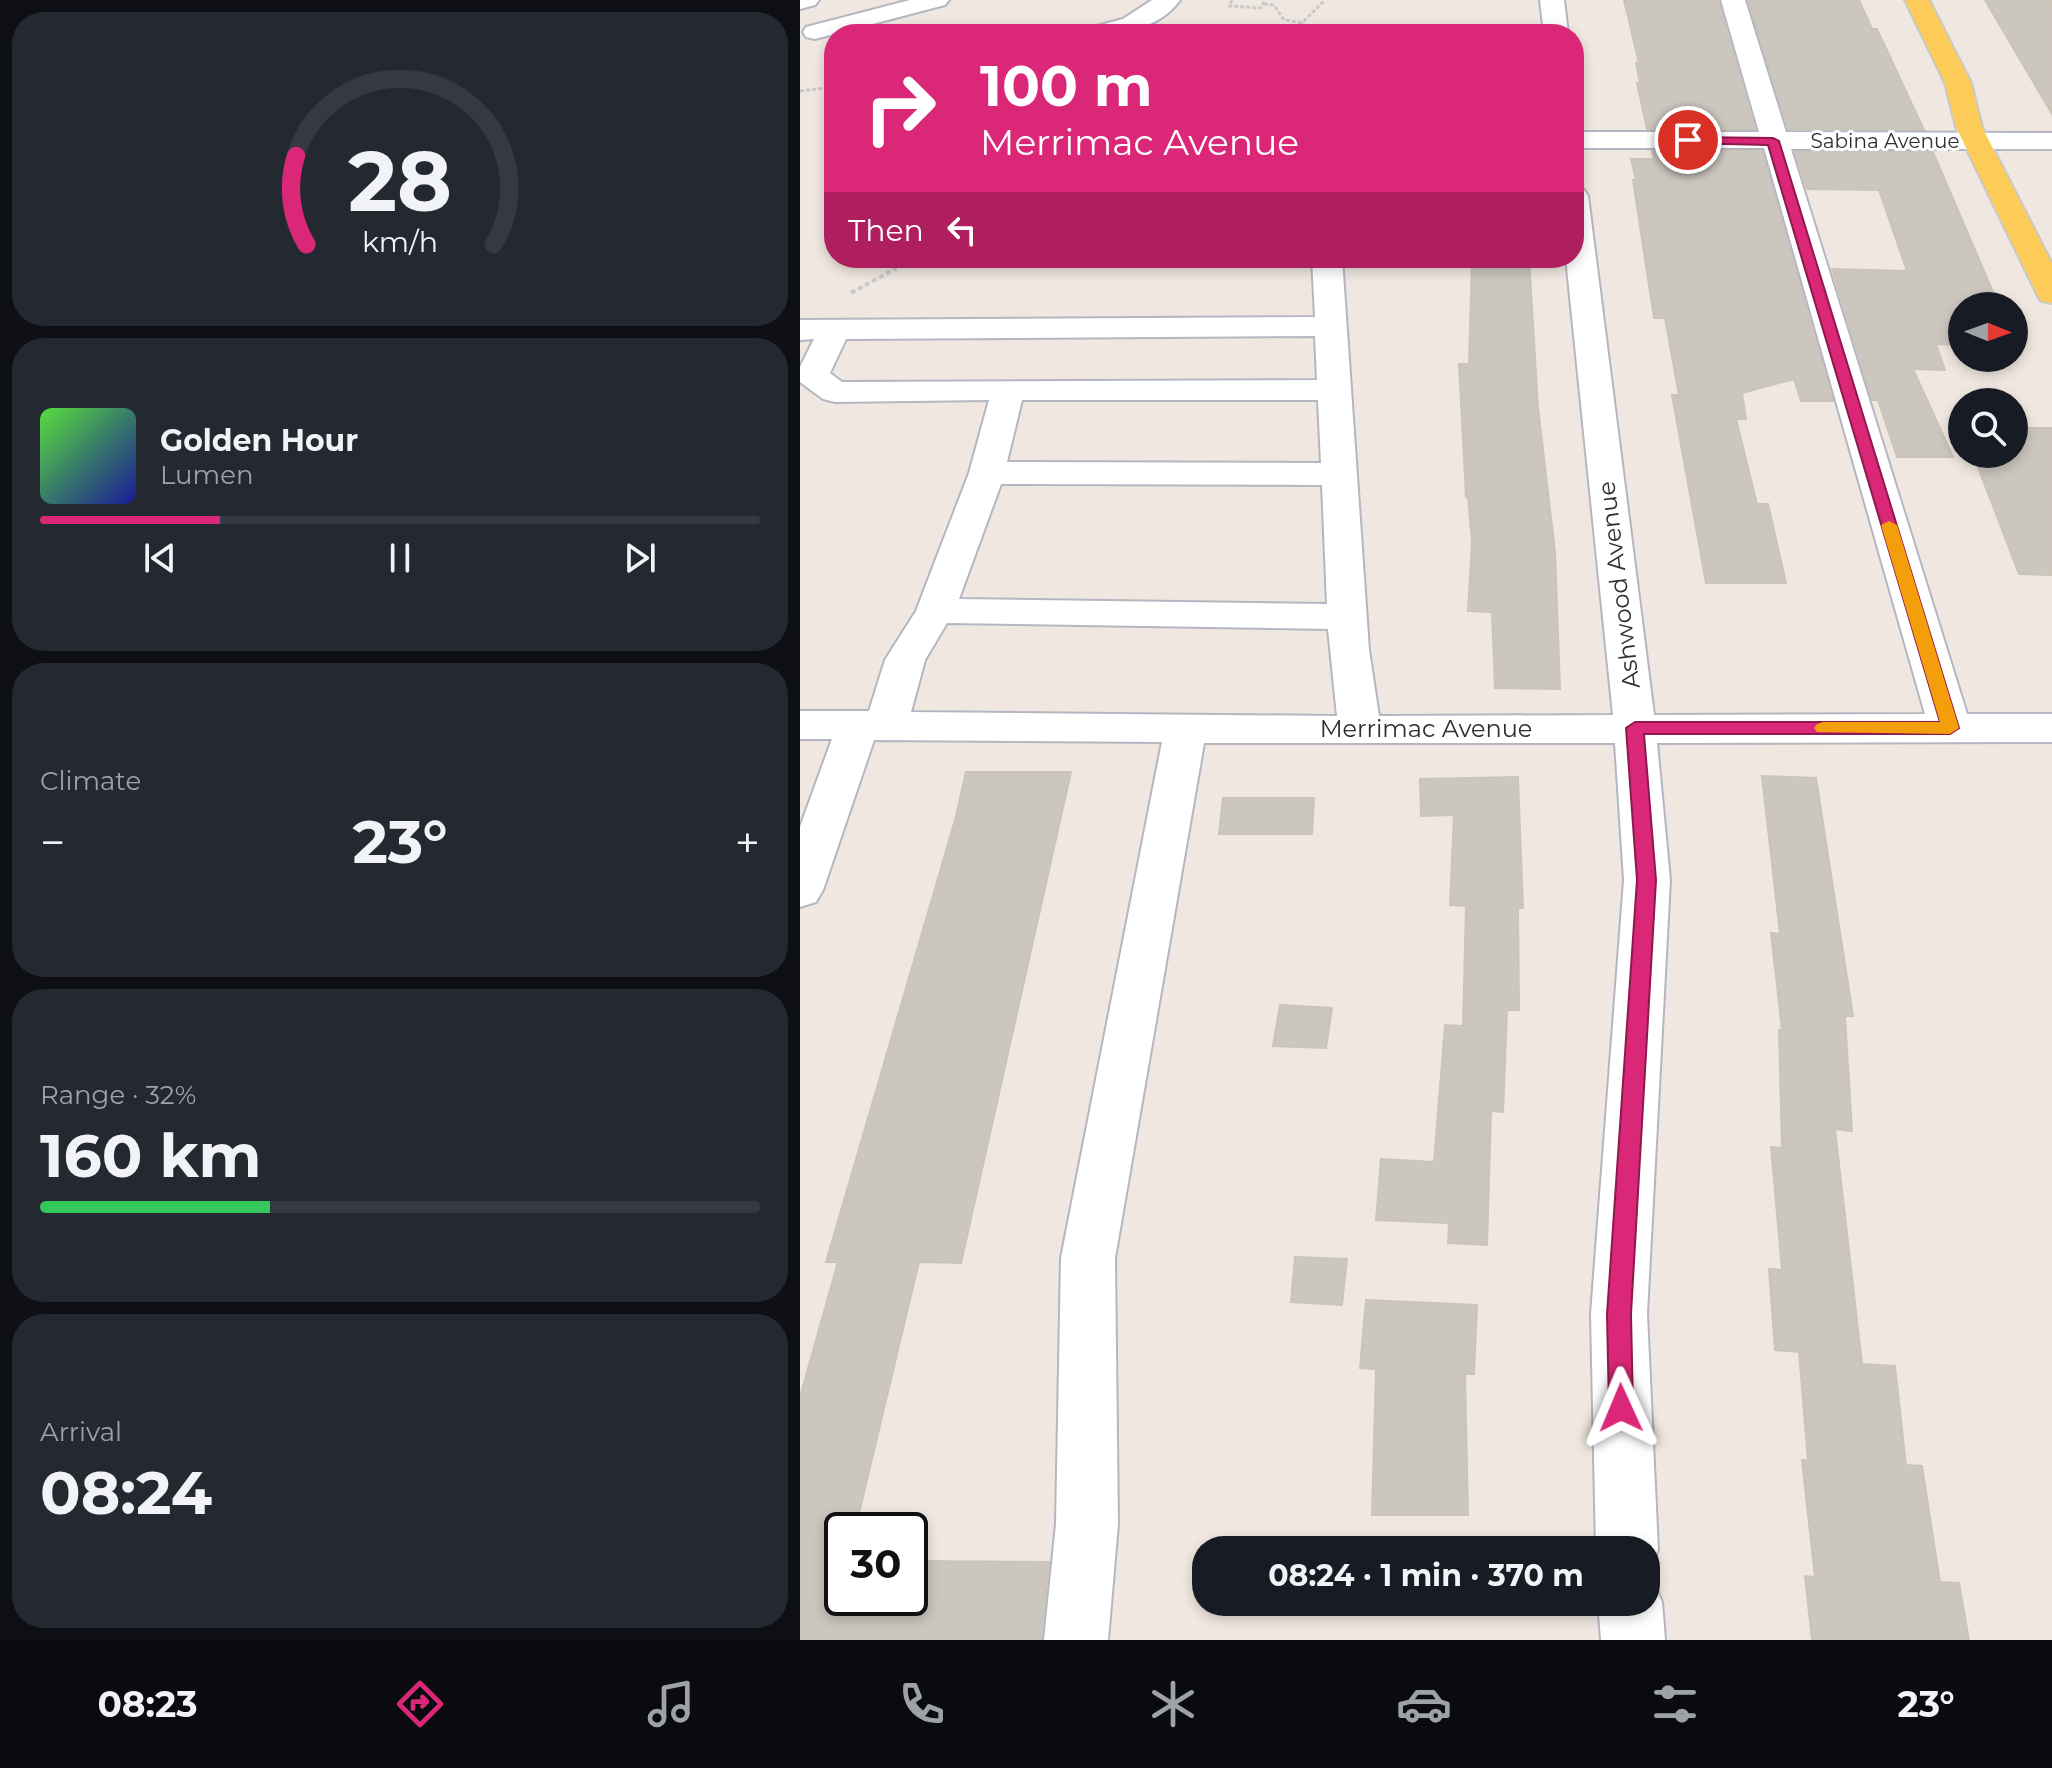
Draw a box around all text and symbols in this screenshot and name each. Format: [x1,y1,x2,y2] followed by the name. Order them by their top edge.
[980,52,1153,120] text: 100 m
[848,56,952,160] icon: right
[1654,106,1722,174] pin
[1666,118,1710,162] icon: arrive
[980,120,1299,164] text: Merrimac Avenue
[348,129,452,231] text: 28
[1810,129,1960,153] street label: Sabina Avenue
[940,208,984,252] icon: left
[848,212,924,249] text: Then
[362,224,438,259] text: km/h
[1948,292,2028,372] north arrow
[1948,292,2028,468] map controls
[1948,388,2028,468] button: search
[160,422,358,459] text: Golden Hour
[160,459,253,491] text: Lumen
[1591,480,1646,690] street label: Ashwood Avenue
[138,536,182,580] icon: previous
[378,536,422,580] icon: pause
[618,536,662,580] icon: next
[1320,714,1532,743] street label: Merrimac Avenue
[40,765,141,797] text: Climate
[352,805,448,878] text: 23°
[40,815,65,869] text: −
[735,815,760,869] text: +
[40,1079,196,1111] text: Range · 32%
[40,1119,261,1192] text: 160 km
[1579,1366,1663,1450] position arrow
[40,1416,122,1448] text: Arrival
[40,1456,212,1529] text: 08:24
[824,1512,928,1616] speed limit sign: 30
[1268,1557,1584,1594] text: 08:24 · 1 min · 370 m
[392,1676,448,1732] icon: directions
[643,1676,699,1732] icon: music
[894,1676,950,1732] icon: phone
[1145,1676,1201,1732] icon: climate
[1396,1676,1452,1732] icon: car
[1647,1676,1703,1732] icon: filters
[97,1682,198,1726] text: 08:23
[1897,1682,1954,1726] text: 23°

